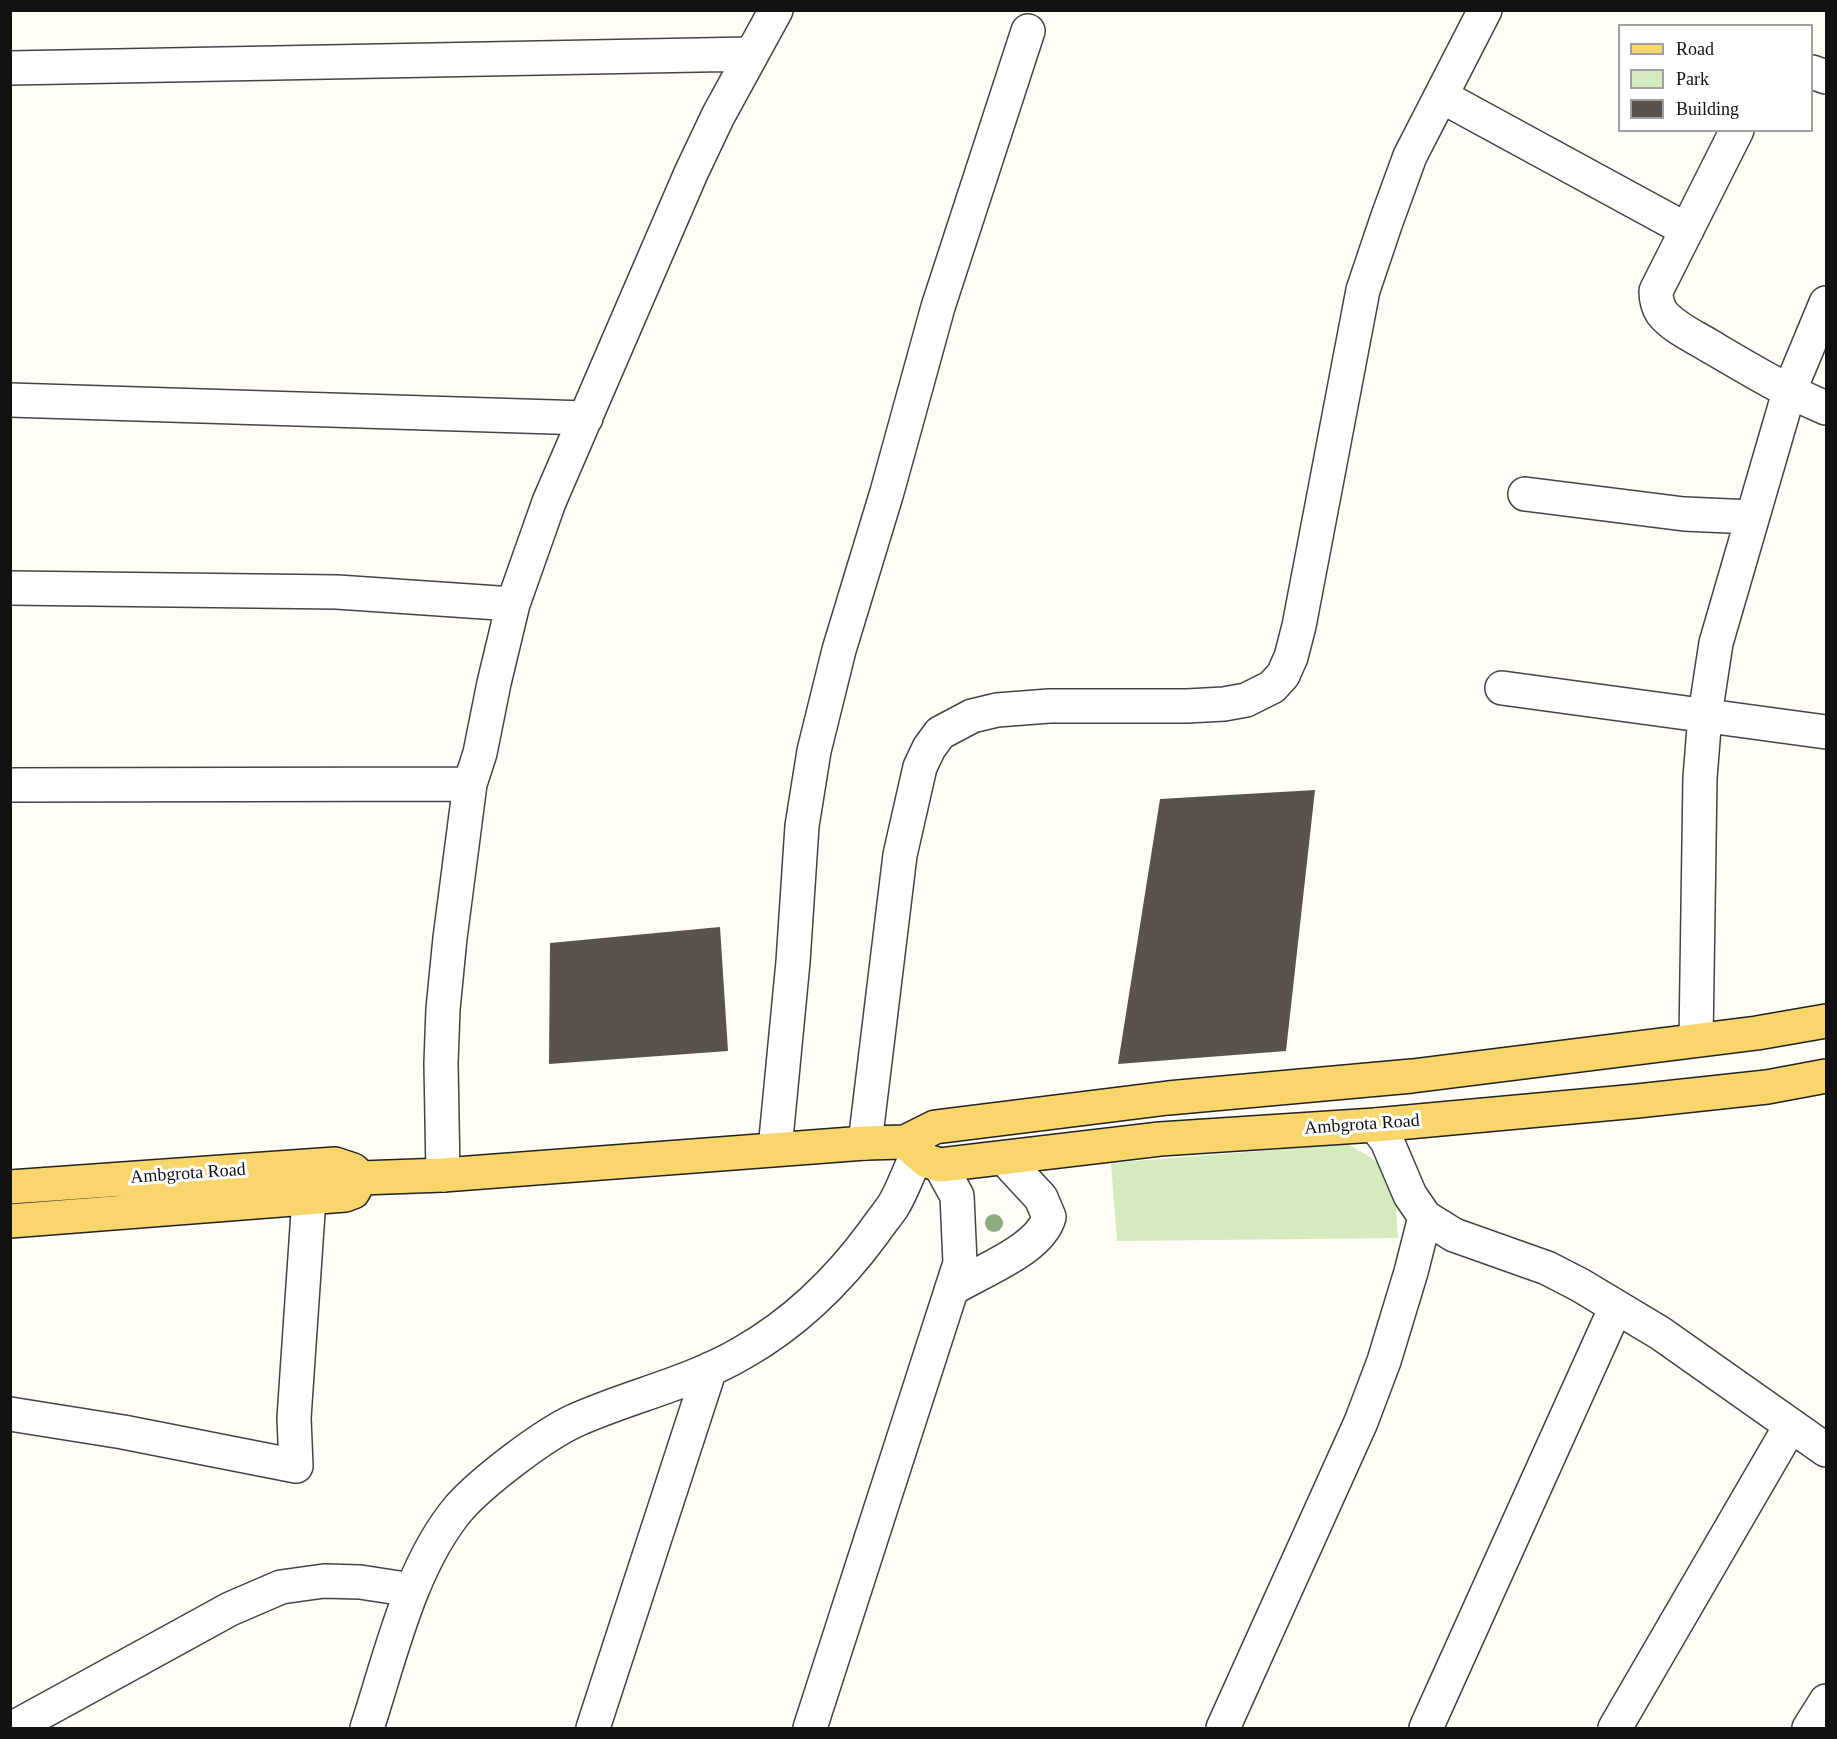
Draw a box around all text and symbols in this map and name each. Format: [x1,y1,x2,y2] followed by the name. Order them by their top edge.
[1618,24,1813,132] legend
[1676,39,1714,59] text: Road
[1676,69,1709,89] text: Park
[1676,99,1739,119] text: Building
[1304,1110,1420,1140] street label: Ambgrota Road
[130,1159,246,1189] street label: Ambgrota Road

